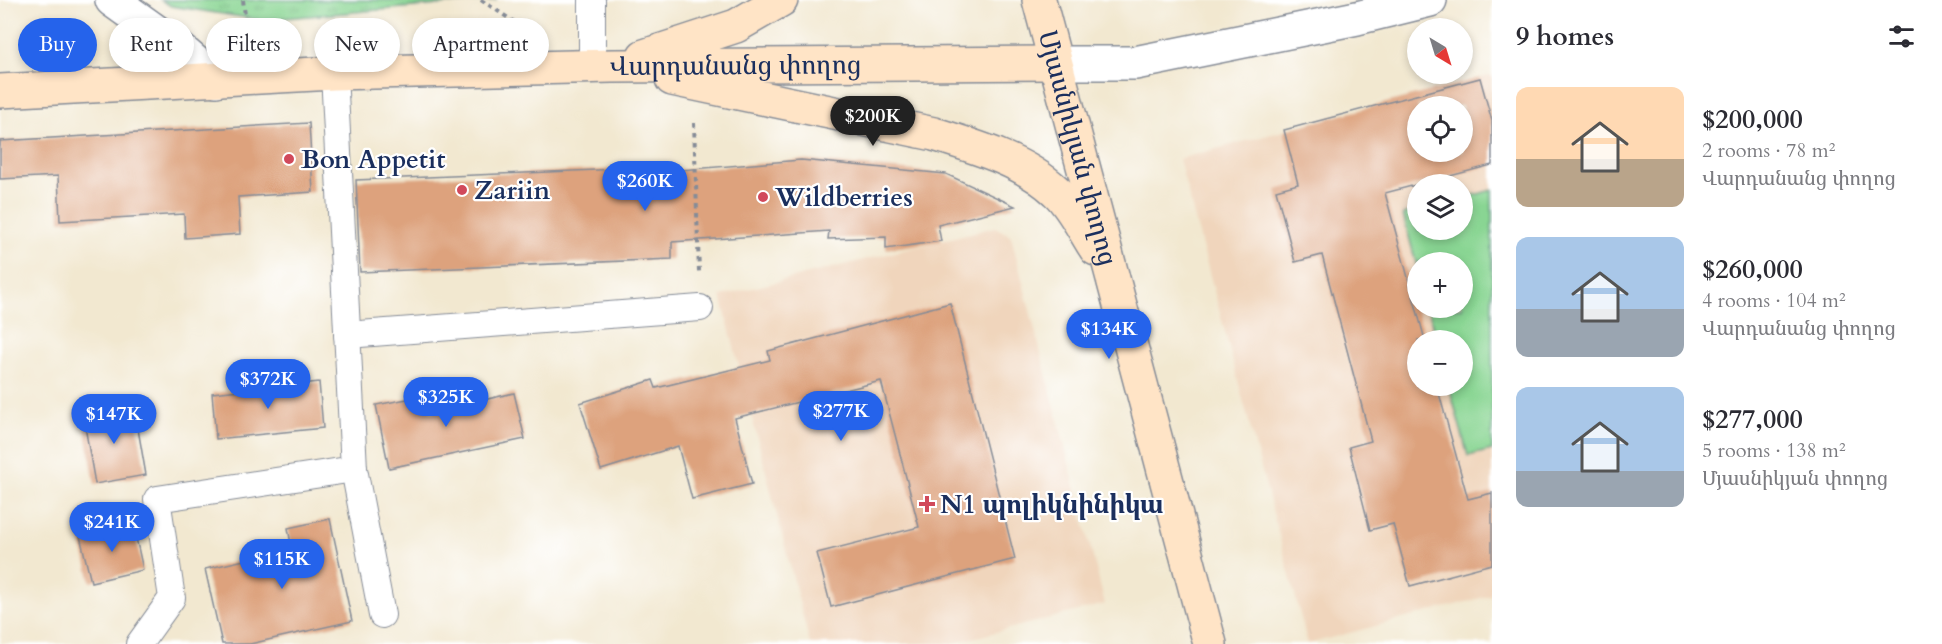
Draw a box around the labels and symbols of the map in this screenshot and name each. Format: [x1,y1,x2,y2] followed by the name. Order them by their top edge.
[1407,18,1473,84] north arrow
[1030,26,1126,269] street label: Մյասնիկյան փողոց
[609,47,862,84] street label: Վարդանանց փողոց
[831,96,915,147] pin: $200K
[301,142,445,177] place label: Bon Appetit
[282,152,296,166] marker: Bon Appetit
[603,161,687,212] pin: $260K
[474,173,550,208] place label: Zariin
[774,180,913,215] place label: Wildberries
[455,183,469,197] marker: Zariin
[756,190,770,204] marker: Wildberries
[1067,309,1151,360] pin: $134K
[226,359,310,410] pin: $372K
[404,377,488,428] pin: $325K
[799,391,883,442] pin: $277K
[72,394,156,445] pin: $147K
[940,487,1163,522] place label: N1 պոլիկնինիկա
[918,495,936,513] marker: N1 պոլիկնինիկա
[70,502,154,553] pin: $241K
[240,539,324,590] pin: $115K

